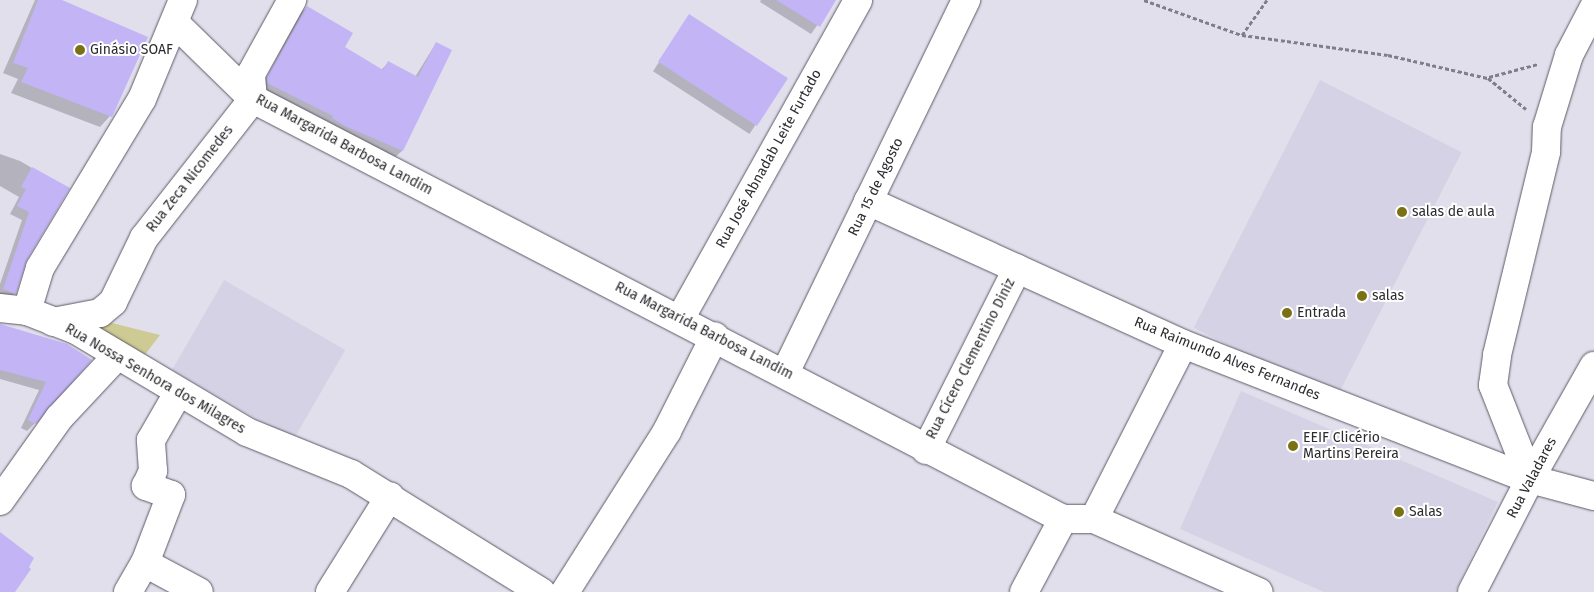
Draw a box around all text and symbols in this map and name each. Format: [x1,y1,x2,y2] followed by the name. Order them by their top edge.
[90,42,173,58] place label: Ginásio SOAF
[74,44,86,56] marker: Ginásio SOAF
[713,67,825,251] street label: Rua José Abnadab Leite Furtado
[253,91,435,199] street label: Rua Margarida Barbosa Landim
[143,122,237,236] street label: Rua Zeca Nicomedes
[845,135,907,239] street label: Rua 15 de Agosto
[1412,204,1495,220] place label: salas de aula
[1396,206,1408,218] marker: salas de aula
[923,276,1019,442] street label: Rua Cícero Clementino Diniz
[612,279,796,383] street label: Rua Margarida Barbosa Landim
[1372,288,1404,304] place label: salas
[1356,290,1368,302] marker: salas
[1297,305,1346,321] place label: Entrada
[1281,307,1293,319] marker: Entrada
[1132,314,1322,404] street label: Rua Raimundo Alves Fernandes
[62,320,248,438] street label: Rua Nossa Senhora dos Milagres
[1303,430,1399,462] place label: EEIF Clicério Martins Pereira
[1504,435,1560,521] street label: Rua Valadares
[1287,440,1299,452] marker: EEIF Clicério Martins Pereira
[1409,504,1442,520] place label: Salas
[1393,506,1405,518] marker: Salas

